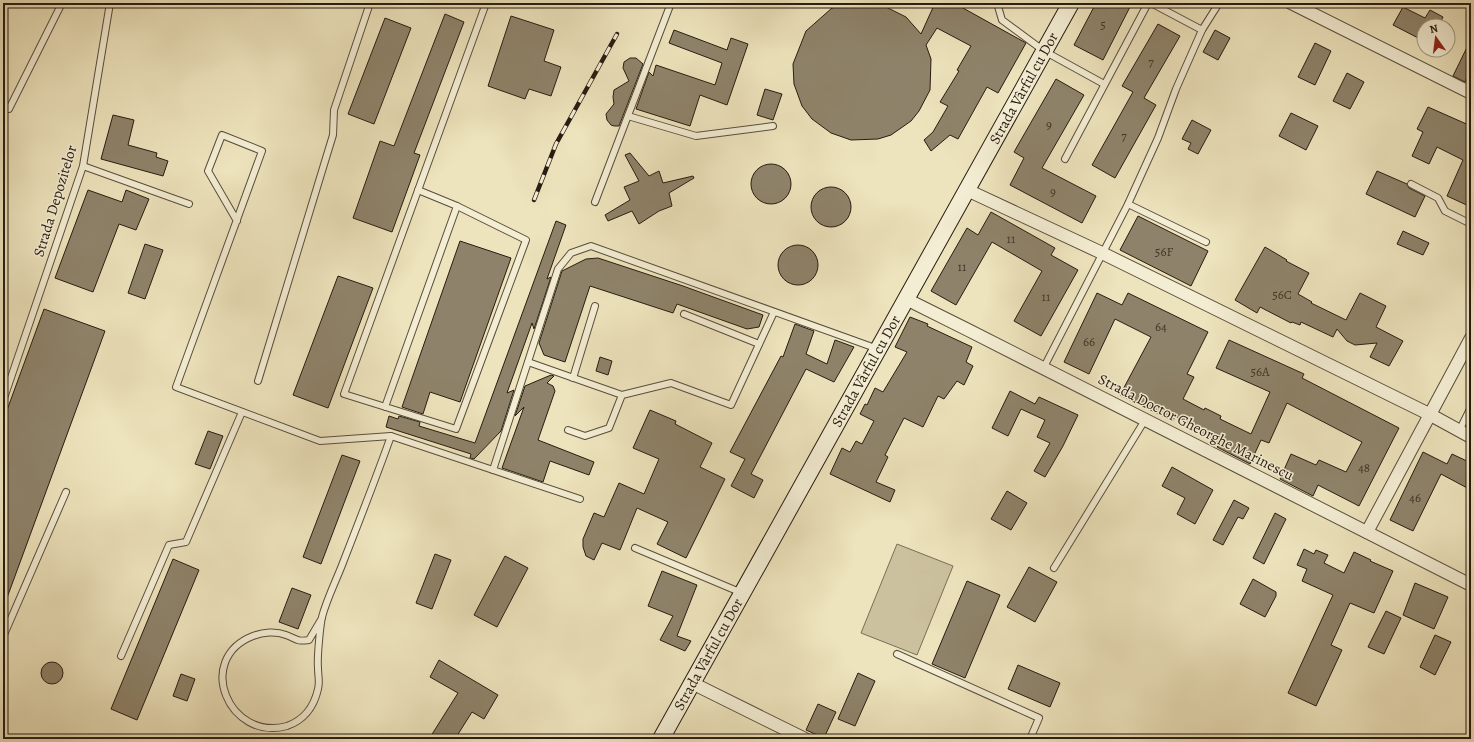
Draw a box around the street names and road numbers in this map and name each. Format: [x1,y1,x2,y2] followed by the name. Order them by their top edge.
[984,28,1063,148] street label: Strada Vârful cu Dor
[29,142,82,259] street label: Strada Depozitelor
[827,311,905,431] street label: Strada Vârful cu Dor
[1095,369,1298,486] street label: Strada Doctor Gheorghe Marinescu
[669,594,748,714] street label: Strada Vârful cu Dor

